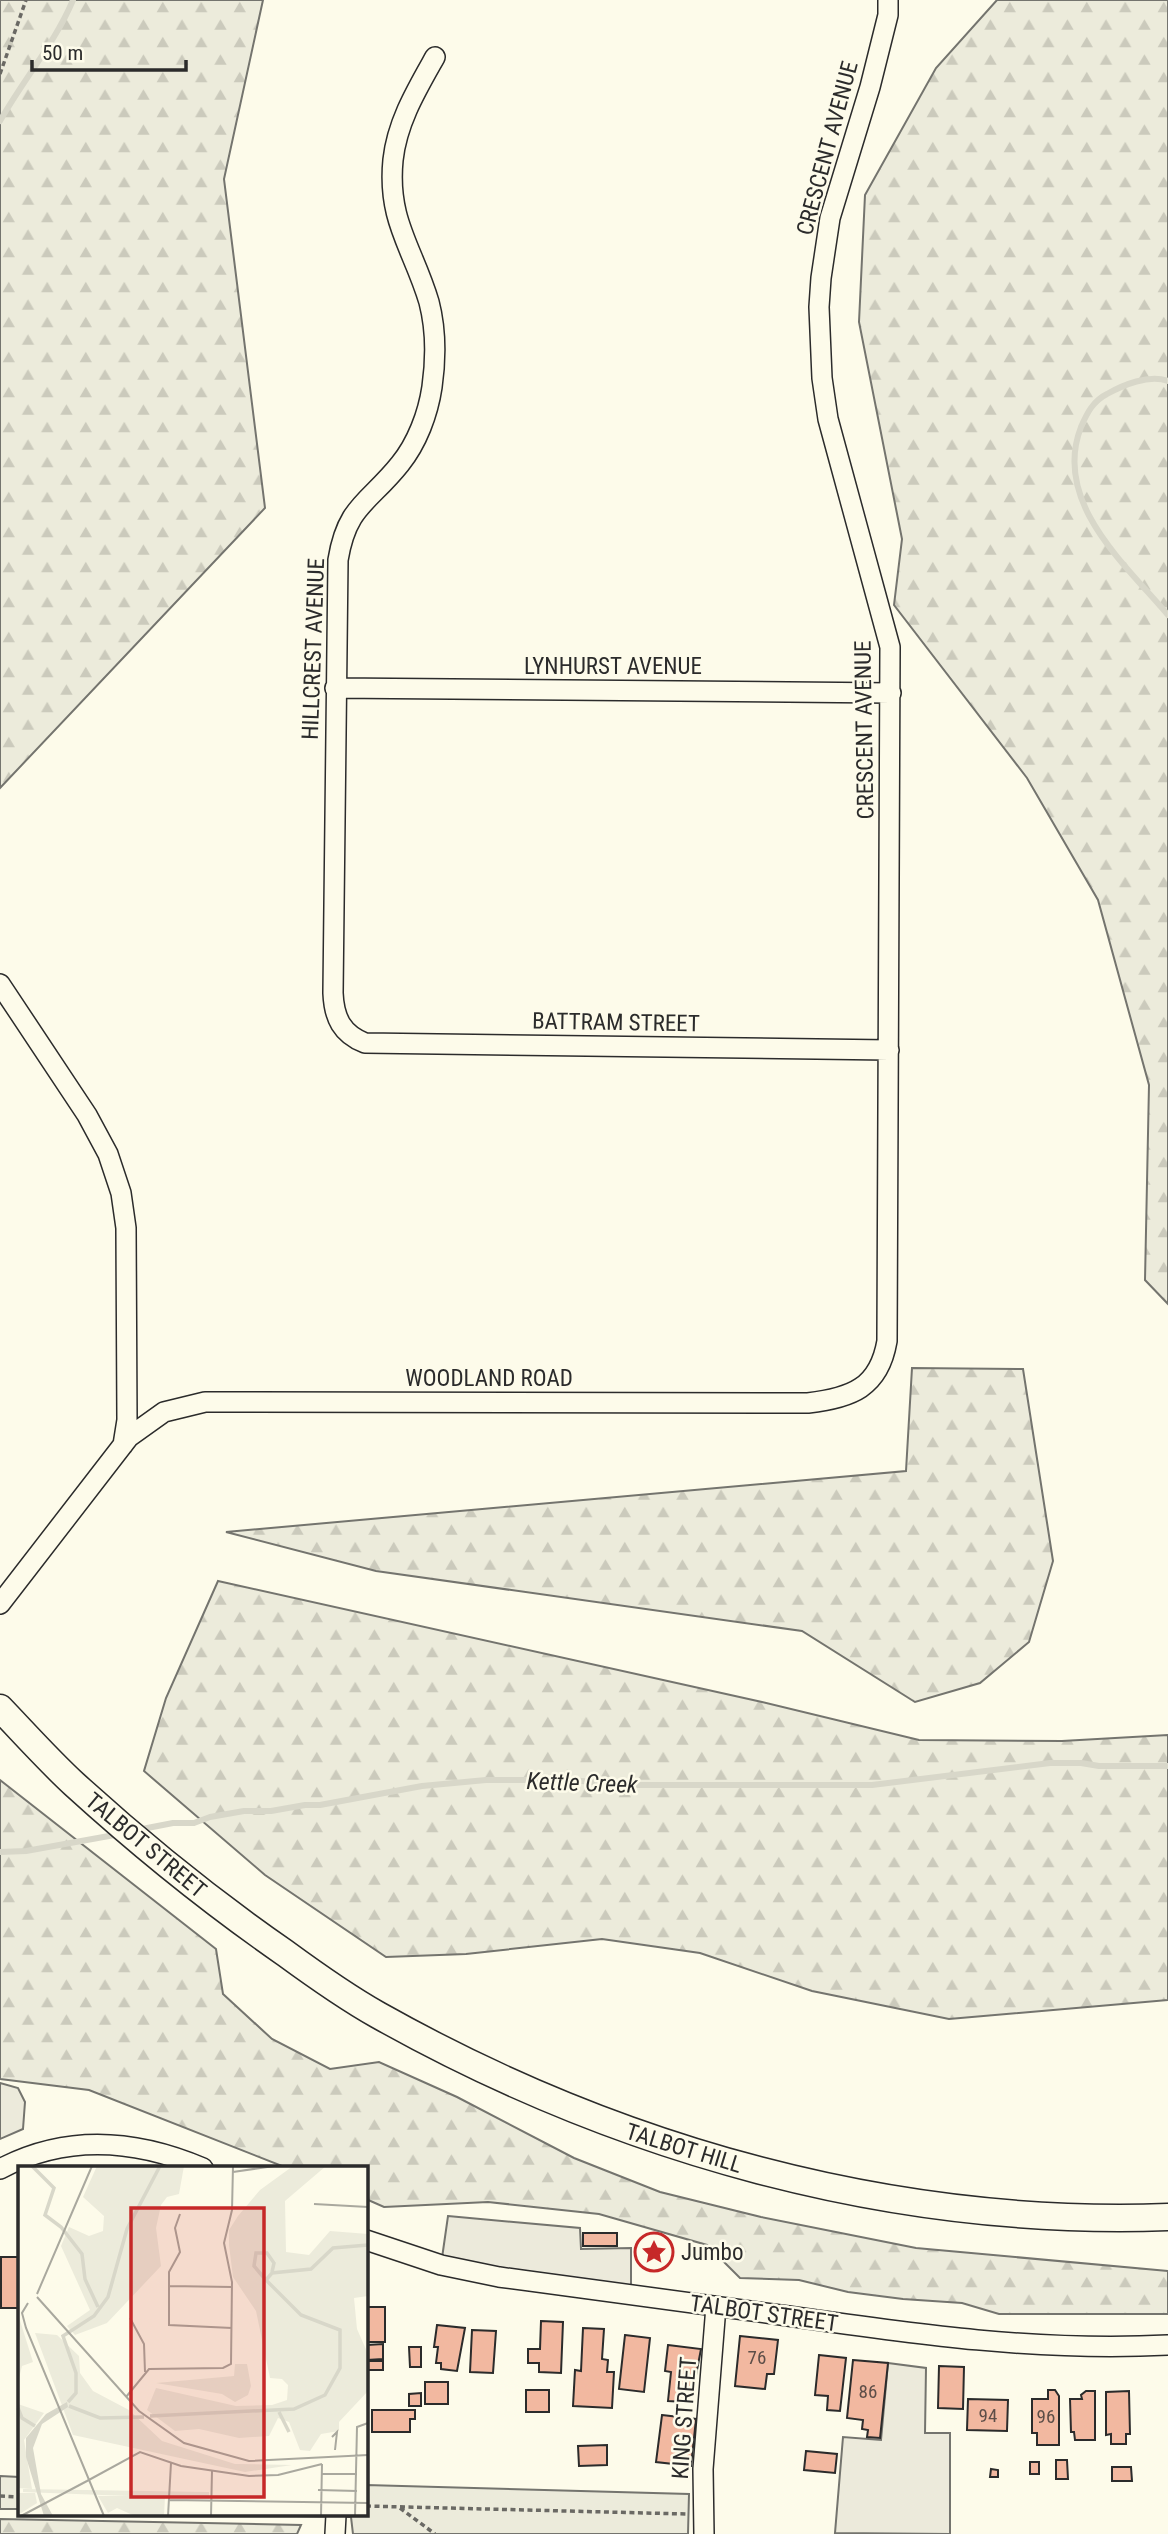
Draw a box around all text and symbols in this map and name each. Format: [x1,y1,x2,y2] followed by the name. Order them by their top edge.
[32,28,186,72] scale bar
[42,41,83,65] text: 50 m
[791,58,864,238] street label: CRESCENT AVENUE
[297,558,330,740] street label: HILLCREST AVENUE
[849,640,880,820] street label: CRESCENT AVENUE
[524,653,702,680] street label: LYNHURST AVENUE
[532,1008,700,1037] street label: BATTRAM STREET
[405,1365,573,1392] street label: WOODLAND ROAD
[526,1767,639,1799] water label: Kettle Creek
[80,1787,212,1904] street label: TALBOT STREET
[622,2118,745,2179] street label: TALBOT HILL
[18,2166,368,2516] inset map
[633,2231,675,2273] place icon: Jumbo
[681,2239,743,2266] place label: Jumbo
[688,2290,840,2337] street label: TALBOT STREET
[748,2346,766,2369] house number: 76
[667,2356,702,2480] street label: KING STREET
[859,2380,877,2403] house number: 86
[979,2404,997,2427] house number: 94
[1037,2405,1055,2428] house number: 96

